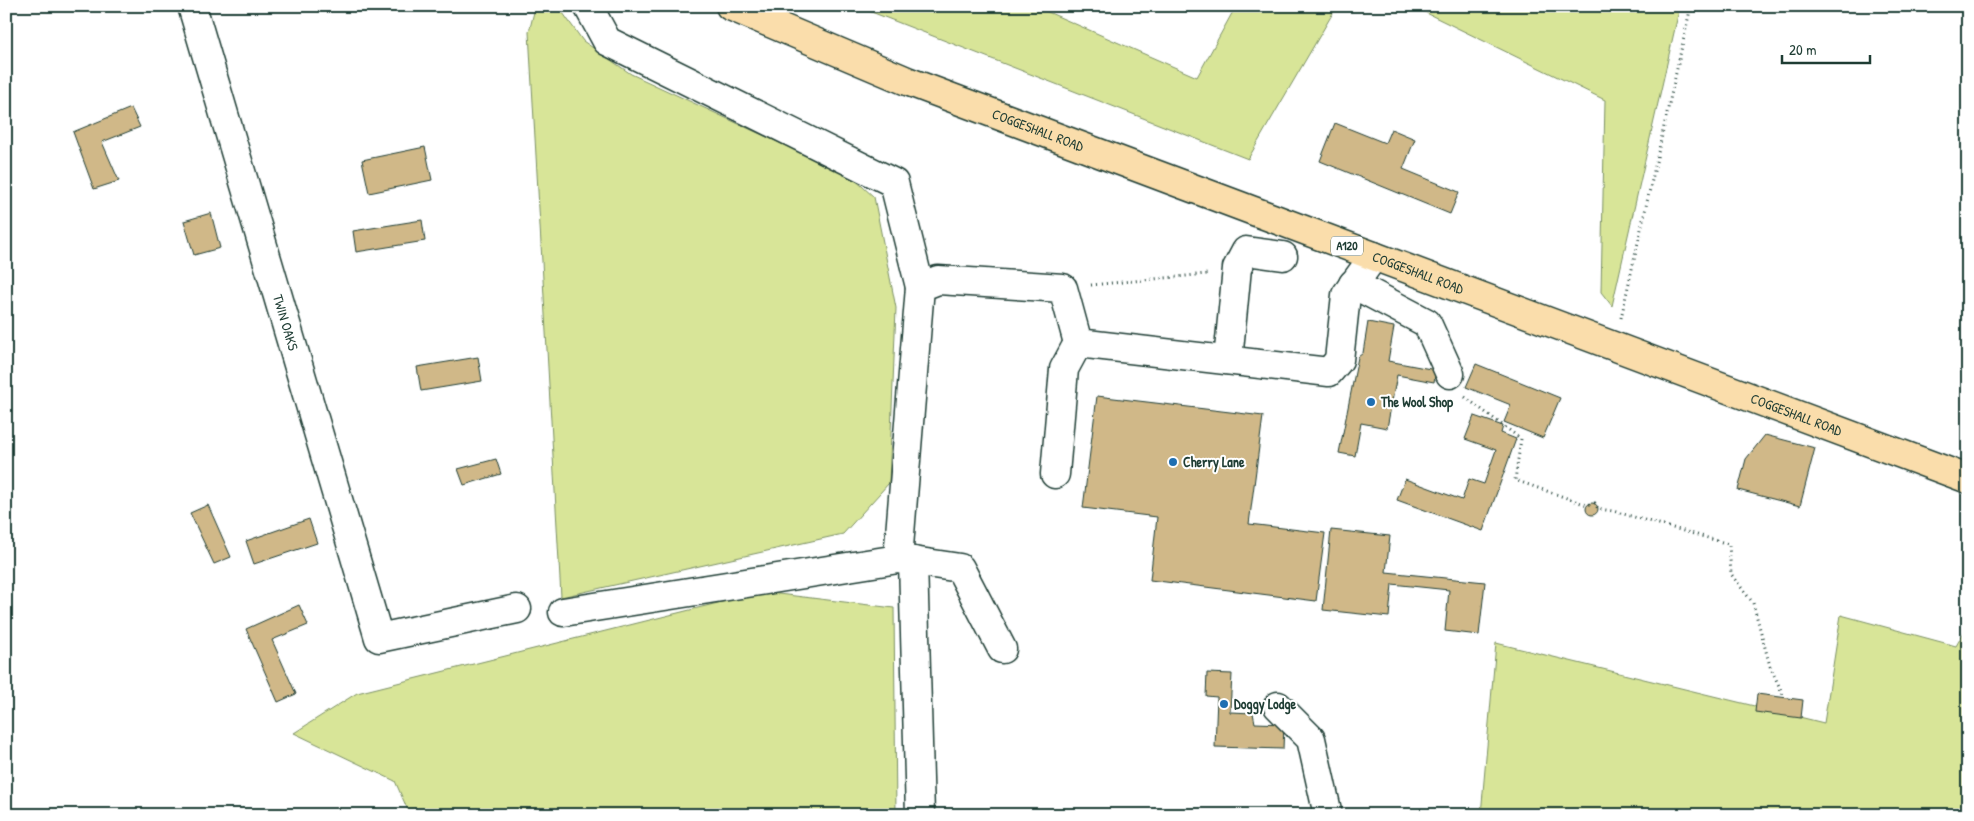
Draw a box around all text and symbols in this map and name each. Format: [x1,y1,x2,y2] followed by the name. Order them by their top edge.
[1782,32,1869,64] scale bar
[1789,39,1816,60] text: 20 m
[990,104,1087,156] street label: COGGESHALL ROAD
[1331,237,1363,256] road number: A120
[1370,246,1467,298] street label: COGGESHALL ROAD
[269,292,304,353] street label: TWIN OAKS
[1748,388,1845,440] street label: COGGESHALL ROAD
[1380,392,1454,413] place label: The Wool Shop
[1365,396,1377,408] marker: The Wool Shop
[1183,452,1245,473] place label: Cherry Lane
[1167,456,1179,468] marker: Cherry Lane
[1234,694,1296,715] place label: Doggy Lodge
[1218,698,1230,710] marker: Doggy Lodge

